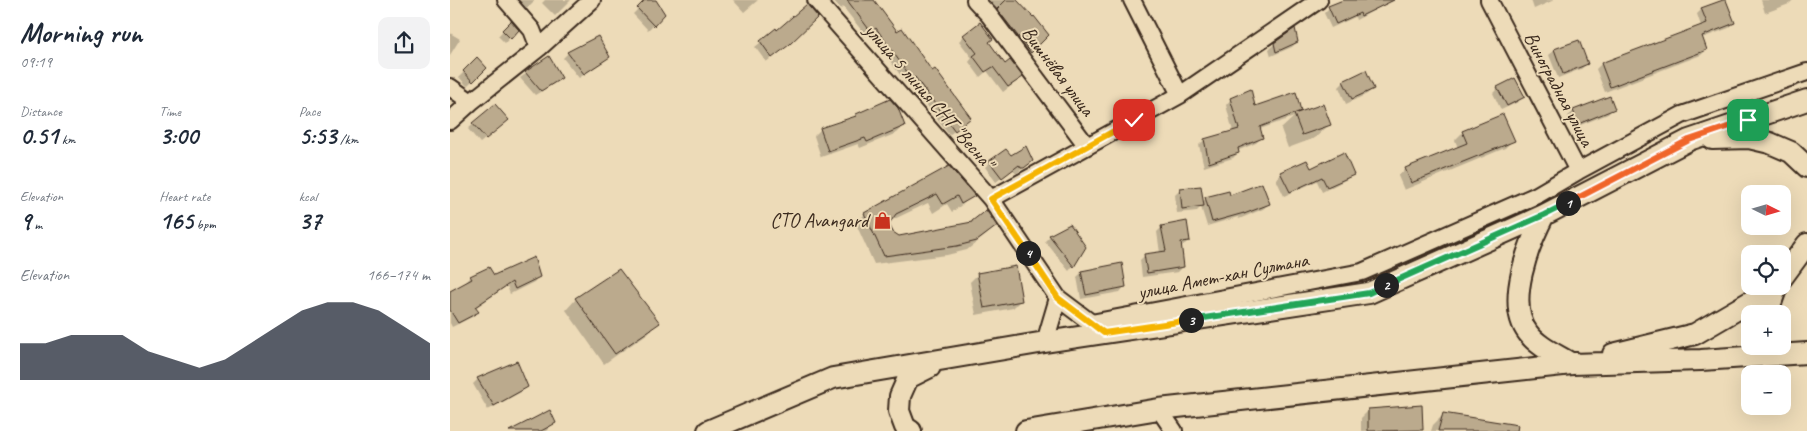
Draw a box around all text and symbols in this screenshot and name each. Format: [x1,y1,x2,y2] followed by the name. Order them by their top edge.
[20,15,142,50] text: Morning run
[378,17,430,69] button: share
[858,17,1002,177] street label: улица 5 линия СНТ "Весна"
[1016,21,1101,122] street label: Вишнёвая улица
[1518,27,1601,152] street label: Виноградная улица
[20,52,52,72] text: 09:19
[1113,99,1155,141] pin
[1727,99,1769,141] pin
[20,103,62,120] text: Distance
[159,103,181,120] text: Time
[299,103,320,120] text: Pace
[1120,106,1148,134] icon: check
[1734,106,1762,134] icon: arrive
[20,120,58,152] text: 0.51
[159,120,198,152] text: 3:00
[299,120,337,152] text: 5:53
[58,131,75,148] text: km
[337,131,358,148] text: /km
[1741,185,1791,235] north arrow
[1741,185,1791,415] map controls
[20,188,63,205] text: Elevation
[159,188,210,205] text: Heart rate
[299,188,317,205] text: kcal
[1556,190,1580,216] pin: 1
[1565,195,1572,212] text: 1
[20,205,31,237] text: 9
[159,205,193,237] text: 165
[299,205,321,237] text: 37
[770,208,871,233] place label: СТО Avangard
[872,210,892,230] shop icon: СТО Avangard
[31,216,42,233] text: m
[193,216,216,233] text: bpm
[1016,240,1040,266] pin: 4
[1025,245,1032,262] text: 4
[1741,245,1791,295] button: locate
[1135,247,1312,305] street label: улица Амет-хан Султана
[20,265,69,285] text: Elevation
[367,265,430,285] text: 166–174 m
[1374,272,1398,298] pin: 2
[1383,277,1390,294] text: 2
[1741,305,1791,355] button: +
[1178,308,1204,332] pin: 3
[1188,312,1195,329] text: 3
[1741,365,1791,415] button: −

